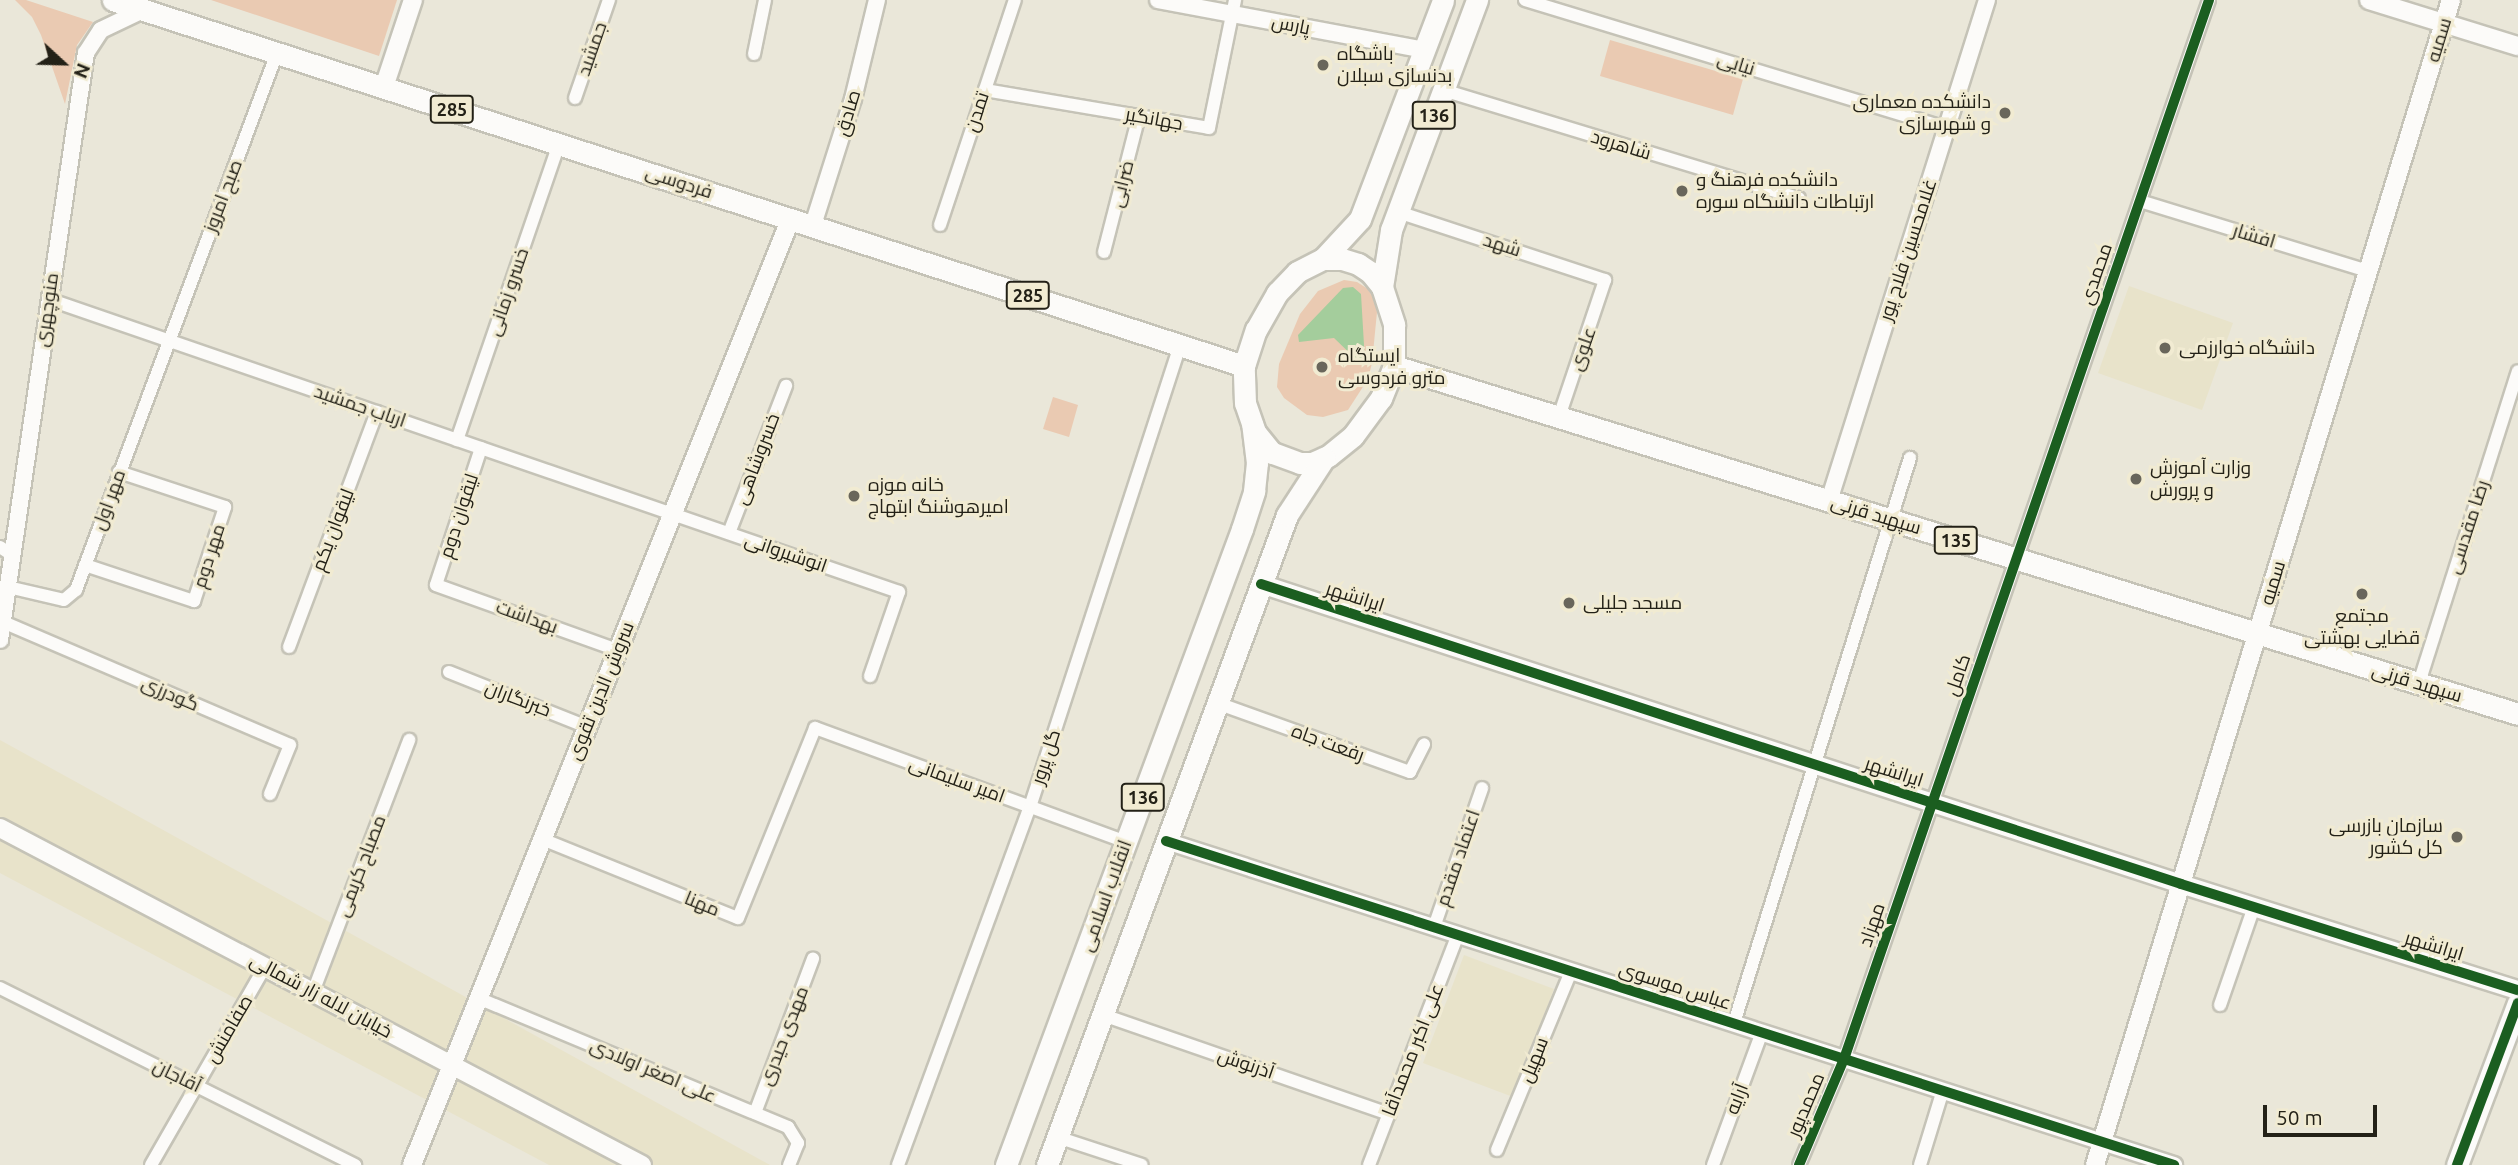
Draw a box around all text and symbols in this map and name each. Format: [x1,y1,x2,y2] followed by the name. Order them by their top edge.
[1270,10,1312,40] street label: پارس
[2422,15,2456,65] street label: سمیه
[572,19,612,79] street label: جمشید
[28,28,98,98] north arrow
[1337,43,1452,87] place label: باشگاه بدنسازی سبلان
[1714,48,1758,80] street label: نیایی
[1315,57,1331,73] marker: باشگاه بدنسازی سبلان
[70,60,95,82] text: N
[830,87,866,139] street label: صادق
[960,89,994,135] street label: تمدن
[1852,91,1991,135] place label: دانشکده معماری و شهرسازی
[429,94,475,124] road number: 285
[1411,100,1457,130] road number: 136
[1123,103,1185,135] street label: جهانگیر
[1997,105,2013,121] marker: دانشکده معماری و شهرسازی
[1588,125,1654,165] street label: شاهرود
[199,157,247,235] street label: صبح امروز
[1105,158,1139,210] street label: ضرابی
[643,160,715,204] street label: فردوسی
[1696,169,1874,213] place label: دانشکده فرهنگ و ارتباطات دانشگاه سوره
[1874,176,1942,324] street label: غلامحسین فلاح‌ پور
[1674,183,1690,199] marker: دانشکده فرهنگ و ارتباطات دانشگاه سوره
[2230,219,2278,253] street label: افشار
[1480,228,1524,262] street label: شهد
[2075,240,2117,308] street label: محمدی
[482,245,534,339] street label: خسرو زمانی
[31,271,63,349] street label: منوچهری
[1005,281,1051,310] road number: 285
[1565,324,1601,374] street label: علوی
[2179,337,2315,359] place label: دانشگاه خوارزمی
[2157,340,2173,356] marker: دانشگاه خوارزمی
[1338,345,1445,389] place label: ایستگاه مترو فردوسی
[1312,357,1332,377] marker: ایستگاه مترو فردوسی
[311,380,409,432] street label: ارباب جمشید
[729,410,785,508] street label: خسروشاهی
[2150,457,2251,501] place label: وزارت آموزش و پرورش
[88,467,130,533] street label: مهر اول
[435,471,483,561] street label: لیقوان دوم
[2128,471,2144,487] marker: وزارت آموزش و پرورش
[868,474,1009,518] place label: خانه موزه امیرهوشنگ ابتهاج
[2442,477,2494,577] street label: رضا مقدسی
[307,486,359,574] street label: لیقوان یکم
[846,488,862,504] marker: خانه موزه امیرهوشنگ ابتهاج
[1828,490,1924,540] street label: سپهبد قرنی
[188,521,230,591] street label: مهر دوم
[1933,526,1979,554] road number: 135
[742,528,830,578] street label: انوشیروانی
[2256,558,2290,608] street label: سمیه
[1323,577,1387,617] street label: ایرانشهر
[2354,586,2370,602] marker: مجتمع قضایی بهشتی
[1583,592,1682,614] place label: مسجد جلیلی
[493,595,561,639] street label: بهداشت
[1561,595,1577,611] marker: مسجد جلیلی
[2304,605,2420,649] place label: مجتمع قضایی بهشتی
[563,618,639,764] street label: سروش الدین تقوی
[1940,651,1976,699] street label: کامل
[2369,658,2465,708] street label: سپهبد قرنی
[138,672,202,716] street label: گودرزی
[482,676,554,722] street label: خبرنگاران
[1289,719,1367,767] street label: رفعت جاه
[1026,727,1066,787] street label: گل پرور
[906,752,1008,808] street label: امیر سلیمانی
[1862,752,1926,792] street label: ایرانشهر
[1120,782,1166,812] road number: 136
[1431,807,1485,909] street label: اعتماد مقدم
[331,812,391,920] street label: مصباح کریمی
[2329,815,2443,859] place label: سازمان بازرسی کل کشور
[2449,829,2465,845] marker: سازمان بازرسی کل کشور
[1075,837,1137,955] street label: انقلاب اسلامی
[681,887,723,921] street label: مهنا
[1854,900,1890,950] street label: مهزاد
[2402,926,2466,966] street label: ایرانشهر
[246,949,396,1043] street label: خیابان لاله زار شمالی
[1616,957,1734,1015] street label: عباس موسوی
[1377,981,1449,1119] street label: علی اکبر محمدآقا
[755,983,813,1089] street label: مهدی حیدری
[200,991,258,1067] street label: صفامنش
[586,1034,720,1108] street label: علی اصغر اولادی
[1515,1034,1553,1086] street label: سهیل
[1215,1044,1277,1084] street label: آذرنوش
[149,1055,205,1097] street label: آقاجان
[1782,1069,1830,1141] street label: محمدپور
[1721,1080,1753,1118] street label: آرایه
[2266,1092,2380,1136] scale bar
[2276,1105,2323,1129] text: 50 m

